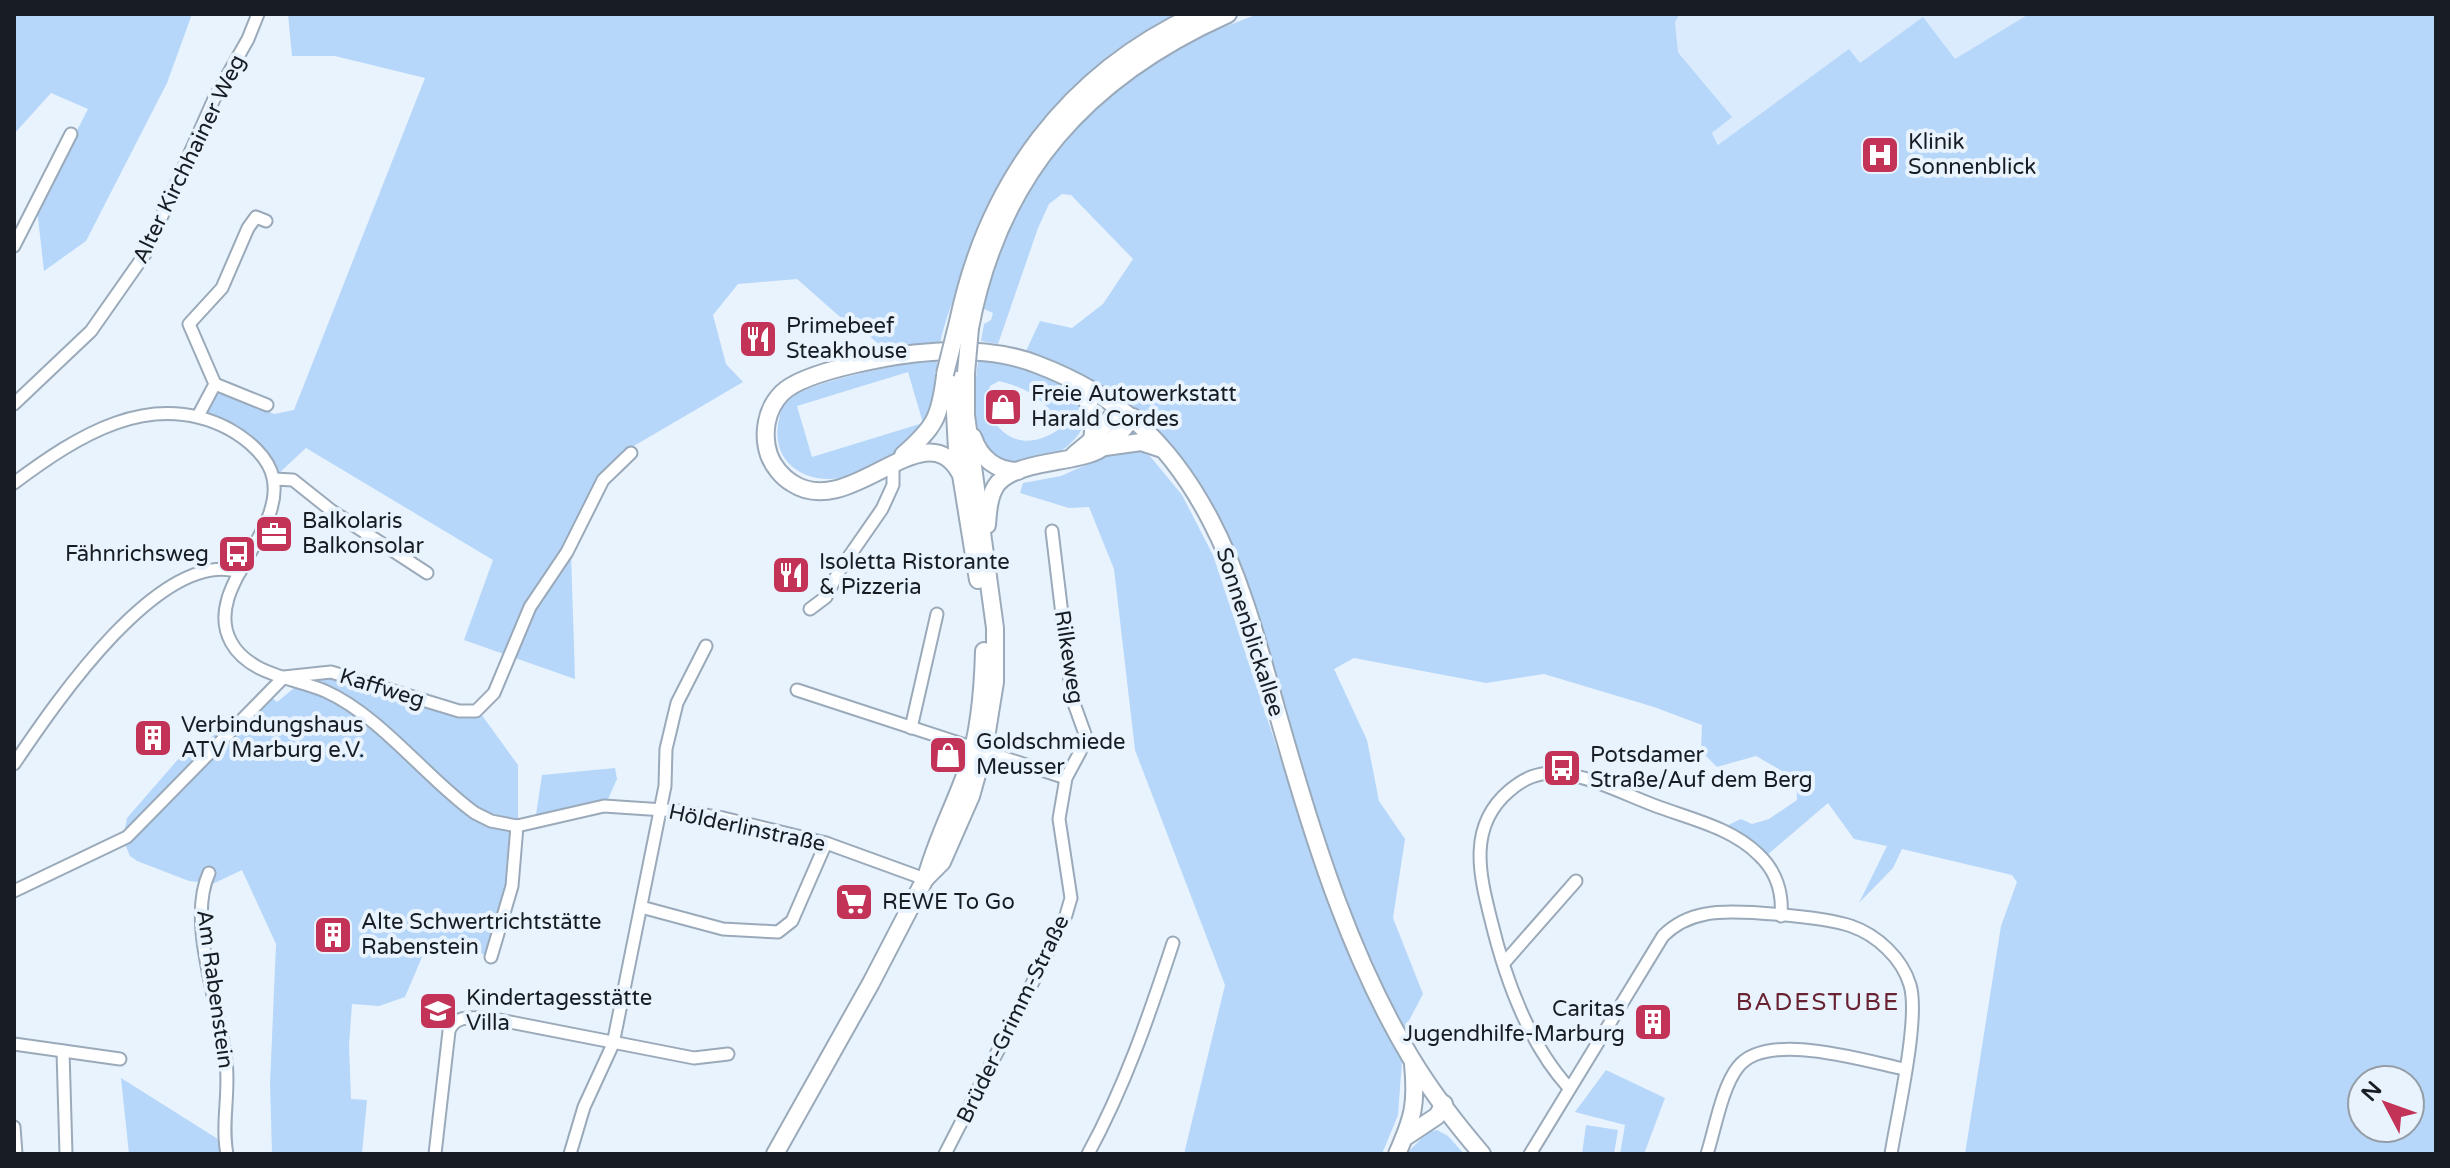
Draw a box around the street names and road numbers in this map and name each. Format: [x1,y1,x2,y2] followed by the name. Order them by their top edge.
[127,50,251,268] street label: Alter Kirchhainer Weg
[1210,544,1290,720] street label: Sonnenblickallee
[1049,608,1089,706] street label: Rilkeweg
[336,663,428,713] street label: Kaffweg
[666,799,828,857] street label: Hölderlinstraße
[191,908,239,1070] street label: Am Rabenstein
[951,911,1075,1127] street label: Brüder-Grimm-Straße

